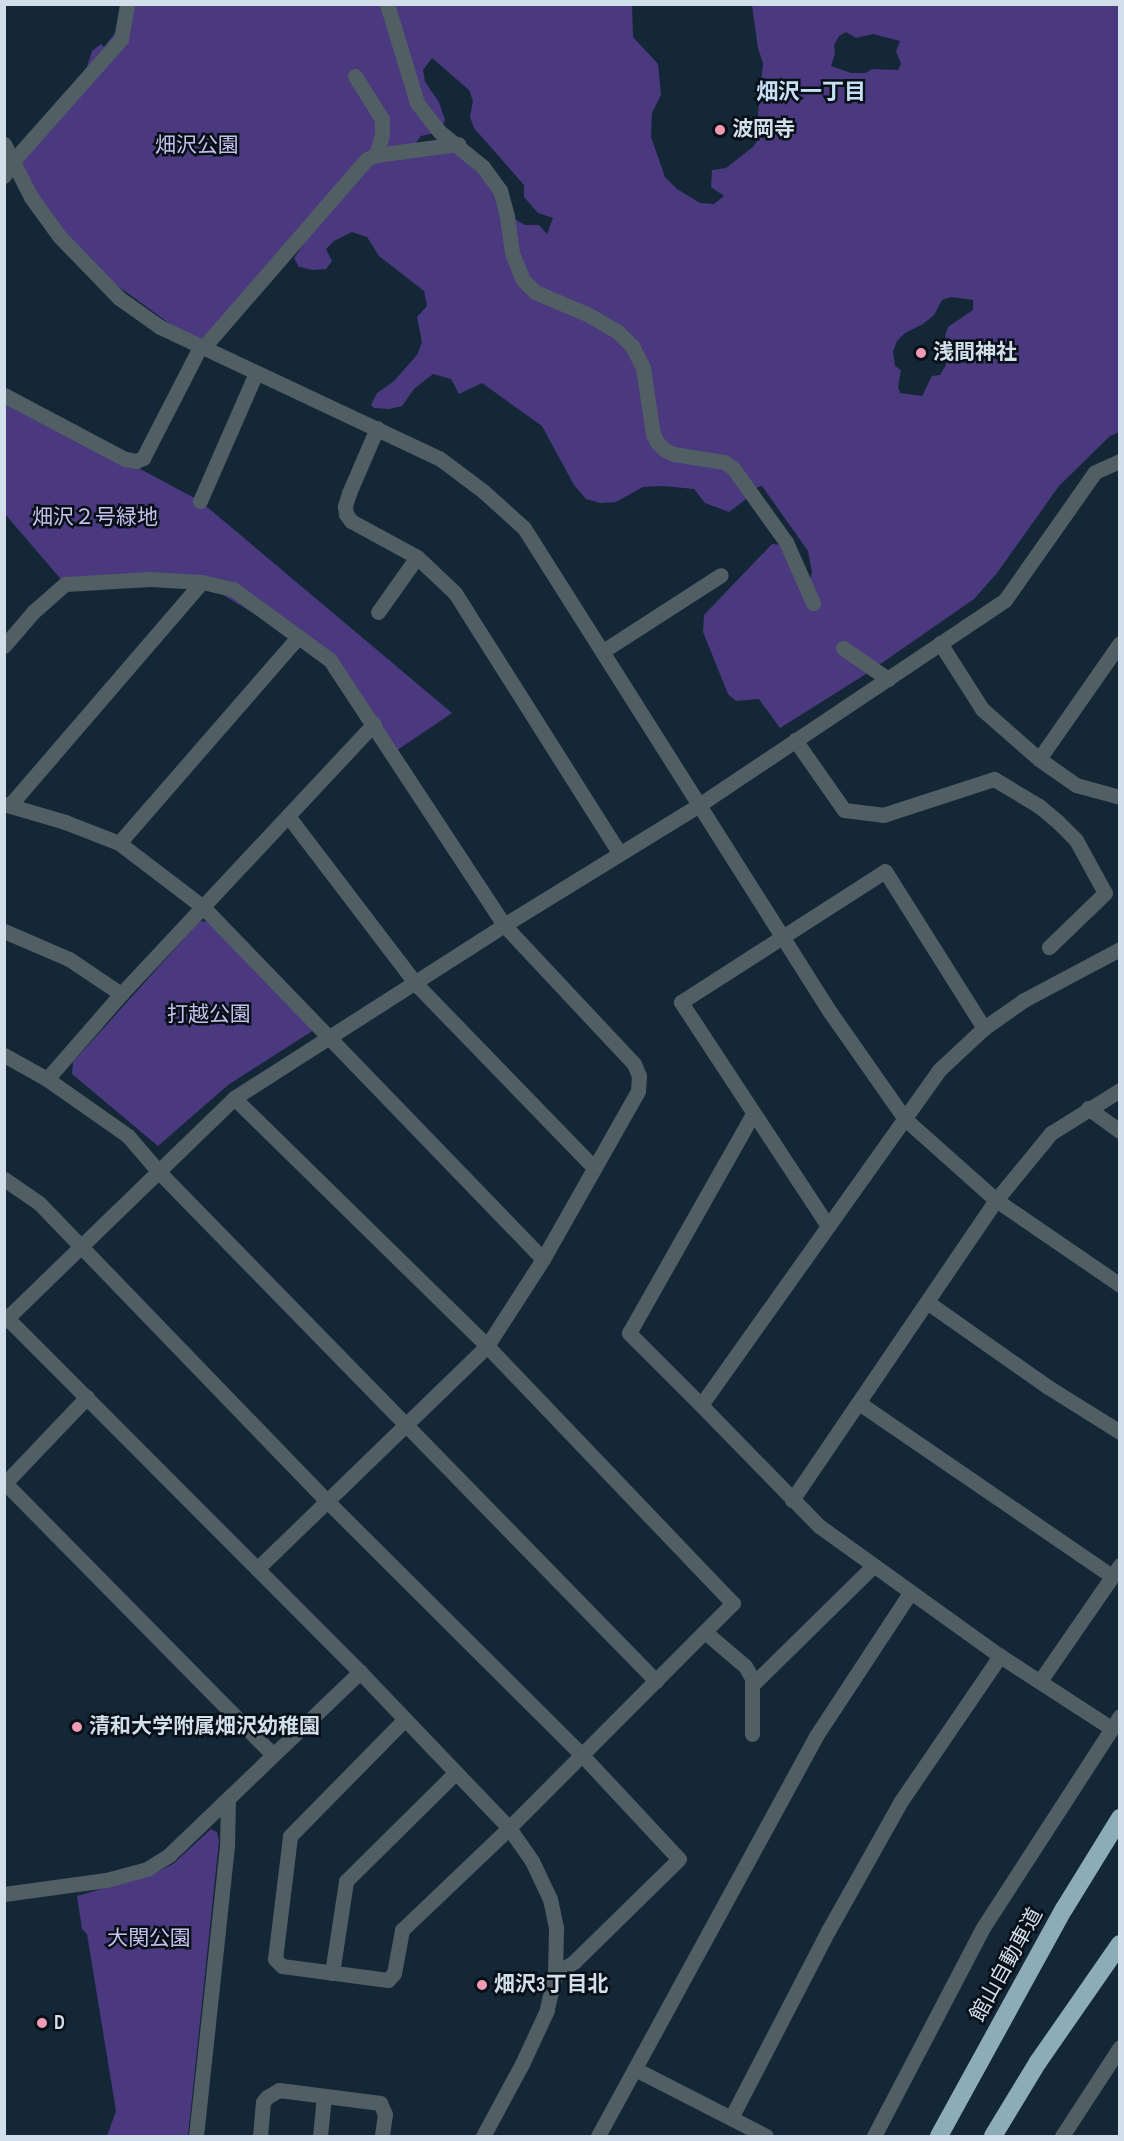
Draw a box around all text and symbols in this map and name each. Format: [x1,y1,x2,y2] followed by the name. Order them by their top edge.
[756,80,866,106] district label: 畑沢一丁目
[732,117,795,143] place label: 波岡寺
[713,123,727,137] marker: 波岡寺
[155,133,239,159] park label: 畑沢公園
[933,340,1017,366] place label: 浅間神社
[914,346,928,360] marker: 浅間神社
[32,505,158,531] park label: 畑沢２号緑地
[167,1002,251,1028] park label: 打越公園
[89,1714,320,1740] place label: 清和大学附属畑沢幼稚園
[70,1720,84,1734] marker: 清和大学附属畑沢幼稚園
[965,1904,1049,2026] street label: 館山自動車道
[107,1926,191,1952] park label: 大関公園
[494,1972,608,1998] place label: 畑沢3丁目北
[475,1978,489,1992] marker: 畑沢3丁目北
[54,2010,65,2036] place label: D
[35,2016,49,2030] marker: D

